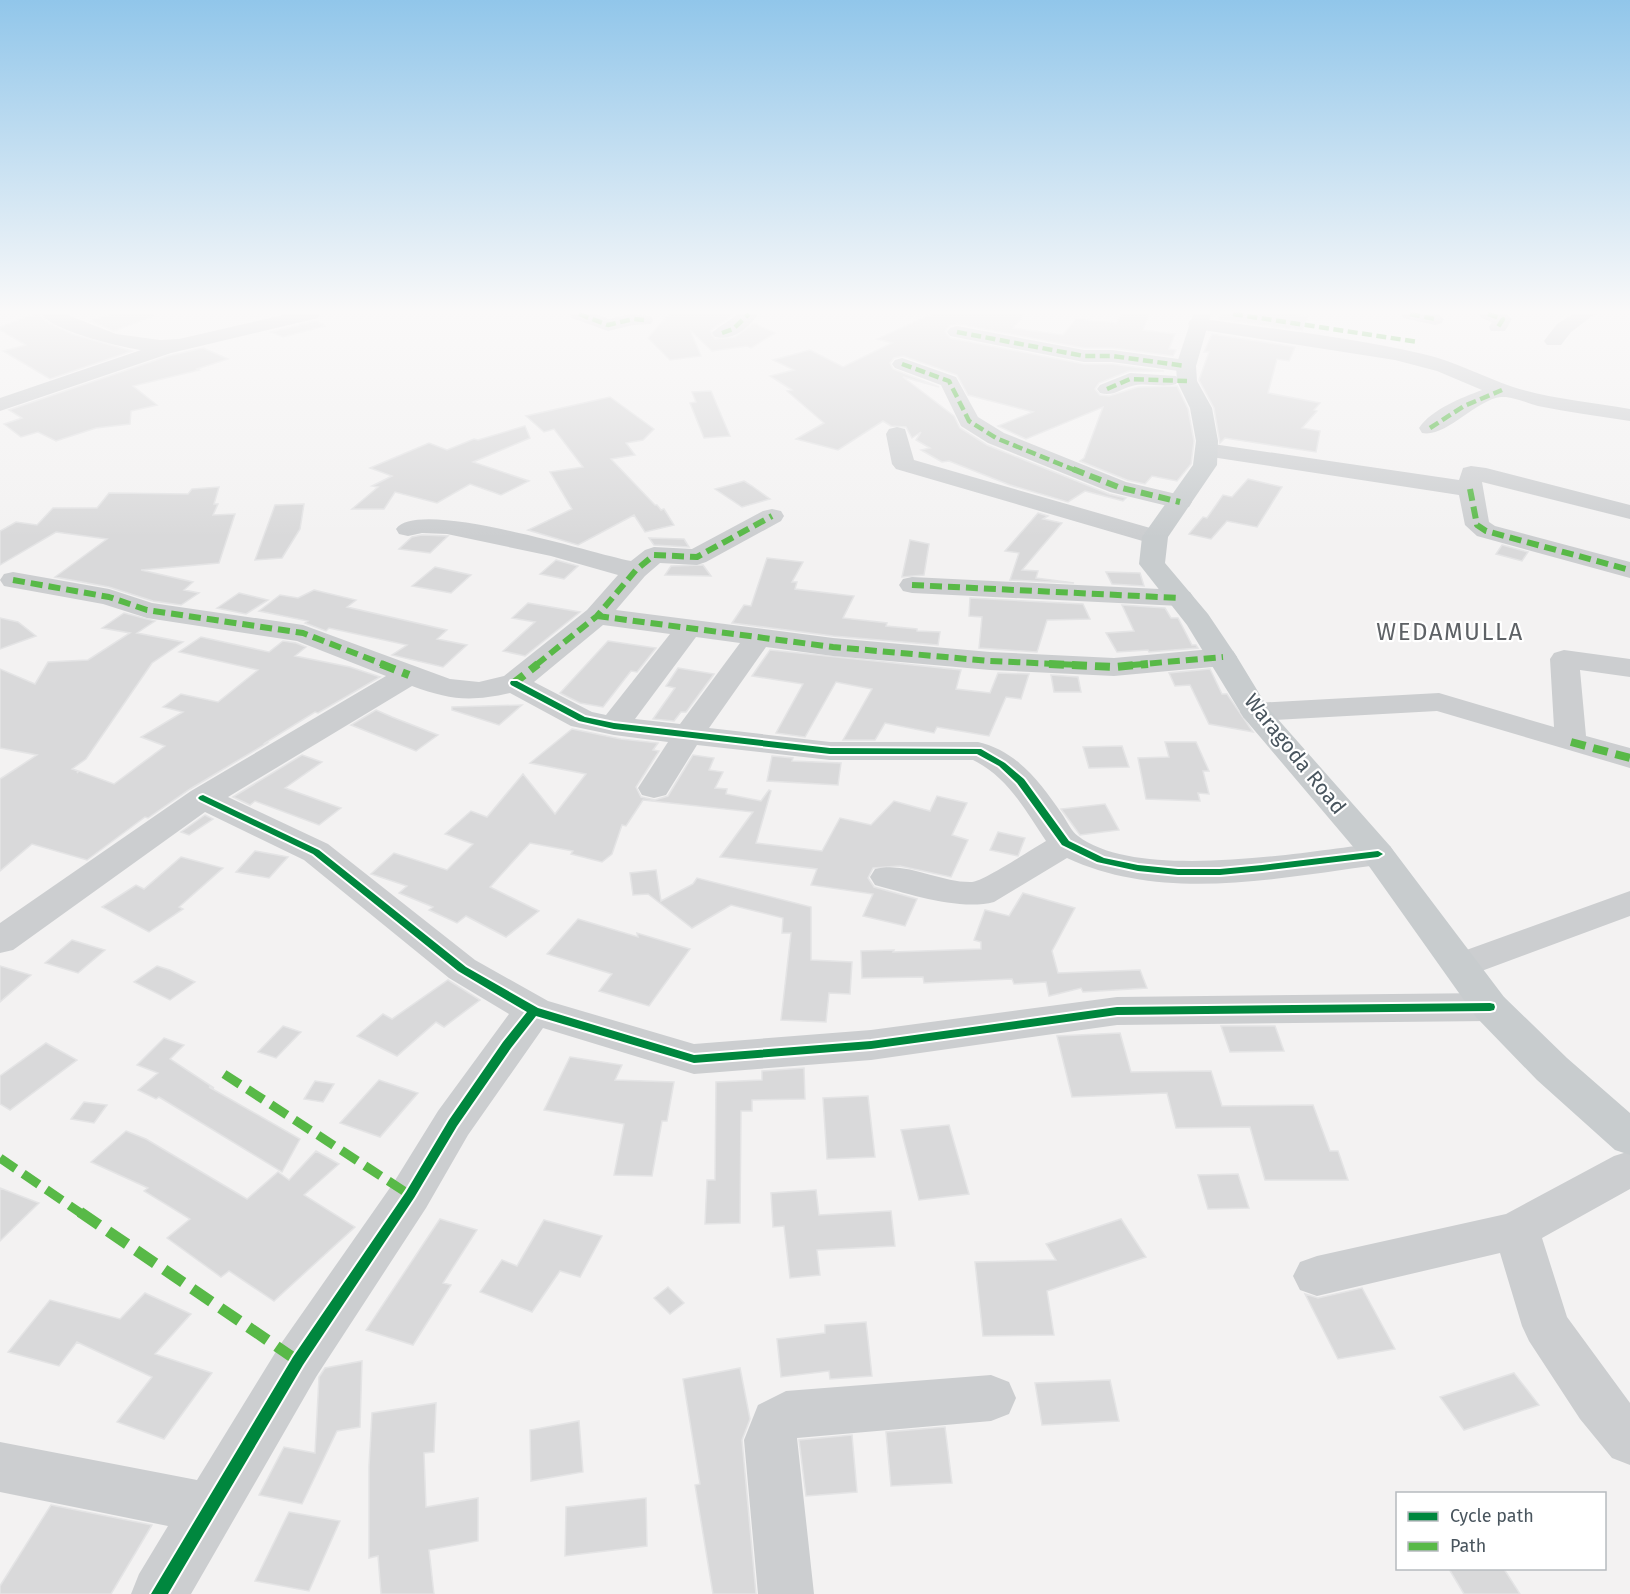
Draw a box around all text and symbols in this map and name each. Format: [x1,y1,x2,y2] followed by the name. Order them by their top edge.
[1376,618,1524,646] district label: WEDAMULLA
[1238,688,1352,820] street label: Waragoda Road
[1396,1492,1606,1570] legend
[1450,1505,1534,1527] text: Cycle path
[1450,1535,1486,1557] text: Path

